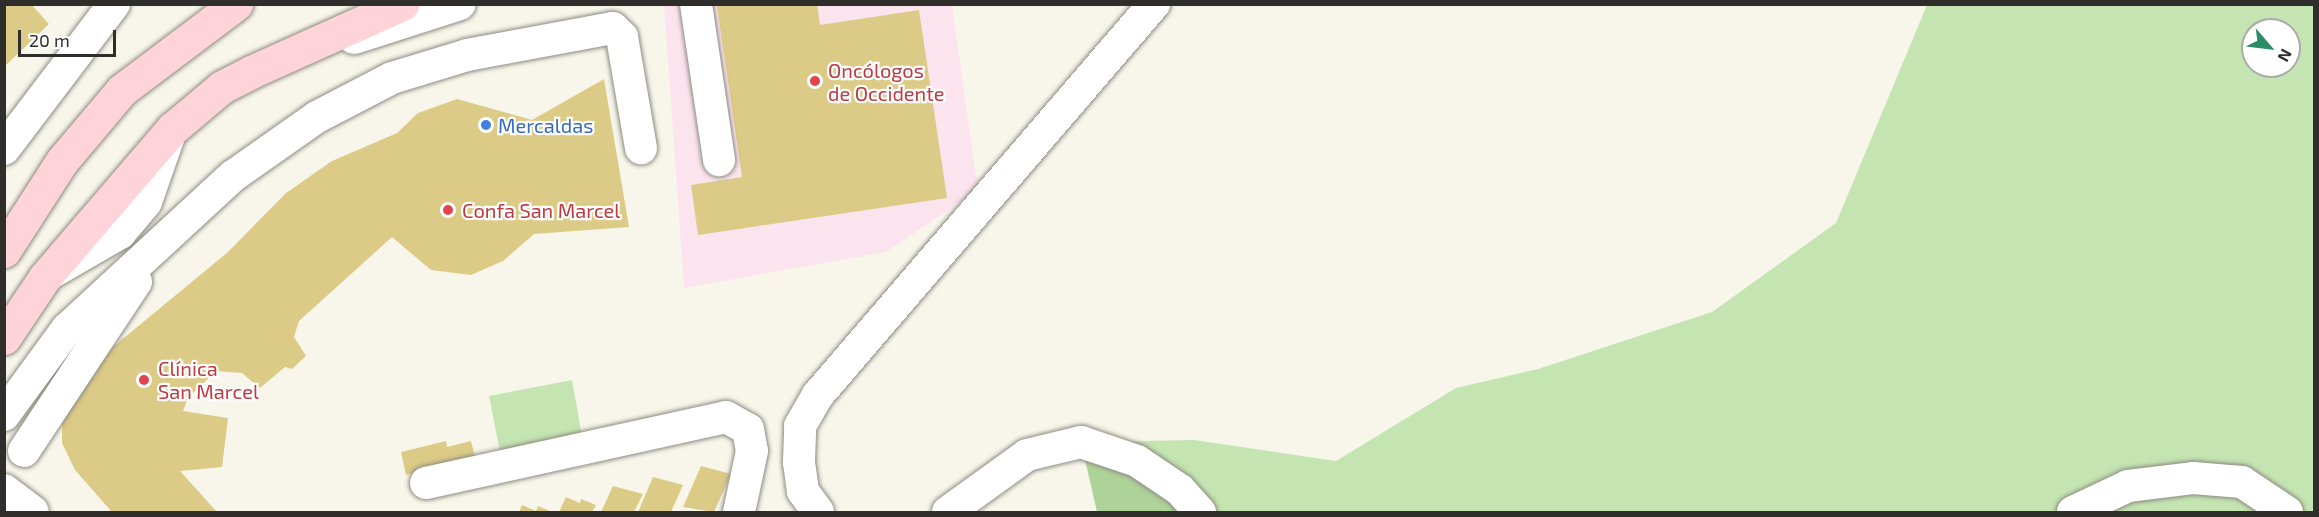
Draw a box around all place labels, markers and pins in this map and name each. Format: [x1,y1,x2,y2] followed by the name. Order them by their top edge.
[828,58,945,105] place label: Oncólogos de Occidente
[806,72,824,90] marker: Oncólogos de Occidente
[498,113,593,137] place label: Mercaldas
[479,118,493,132] marker: Mercaldas
[462,198,620,222] place label: Confa San Marcel
[439,201,457,219] marker: Confa San Marcel
[158,356,259,403] place label: Clínica San Marcel
[135,371,153,389] marker: Clínica San Marcel

